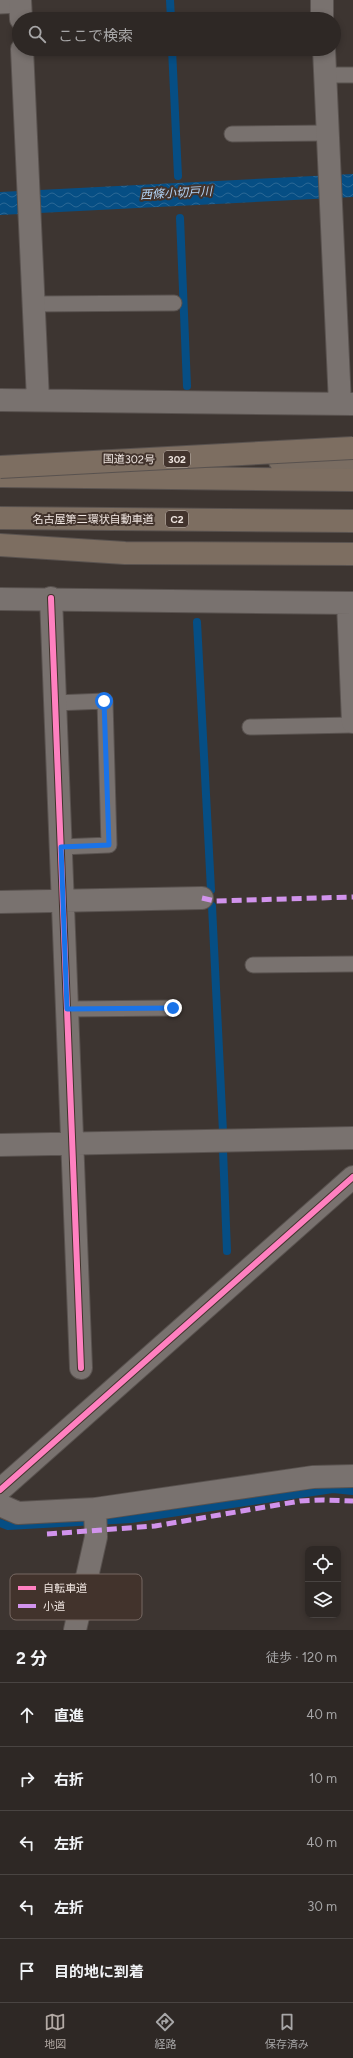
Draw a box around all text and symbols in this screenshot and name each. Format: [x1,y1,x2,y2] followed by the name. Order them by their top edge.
[12,12,341,56] search box
[26,23,48,45] icon: search
[58,27,133,45] text: ここで検索
[140,184,214,202] water label: 西條小切戸川
[164,451,190,467] road number: 302
[103,453,155,466] street label: 国道302号
[166,511,188,527] road number: C2
[33,513,154,526] street label: 名古屋第二環状自動車道
[95,692,113,710] route start
[164,999,182,1017] route end
[305,1546,341,1618] map controls
[305,1546,341,1582] button: locate
[10,1574,142,1620] legend
[43,1582,87,1595] text: 自転車道
[305,1582,341,1618] button: layers
[43,1600,65,1613] text: 小道
[16,1648,47,1668] text: 2 分
[266,1650,337,1665] text: 徒歩 · 120 m
[16,1704,38,1726] icon: ahead
[54,1707,84,1725] text: 直進
[306,1707,337,1722] text: 40 m
[16,1768,38,1790] icon: right
[54,1771,84,1789] text: 右折
[309,1771,337,1786] text: 10 m
[16,1832,38,1854] icon: left
[54,1835,84,1853] text: 左折
[306,1835,337,1850] text: 40 m
[16,1896,38,1918] icon: left
[54,1899,84,1917] text: 左折
[307,1899,337,1914] text: 30 m
[16,1960,38,1982] icon: arrive
[54,1963,144,1981] text: 目的地に到着
[44,2011,66,2051] tab: 地図
[154,2011,176,2051] tab: 経路
[265,2011,309,2051] tab: 保存済み

